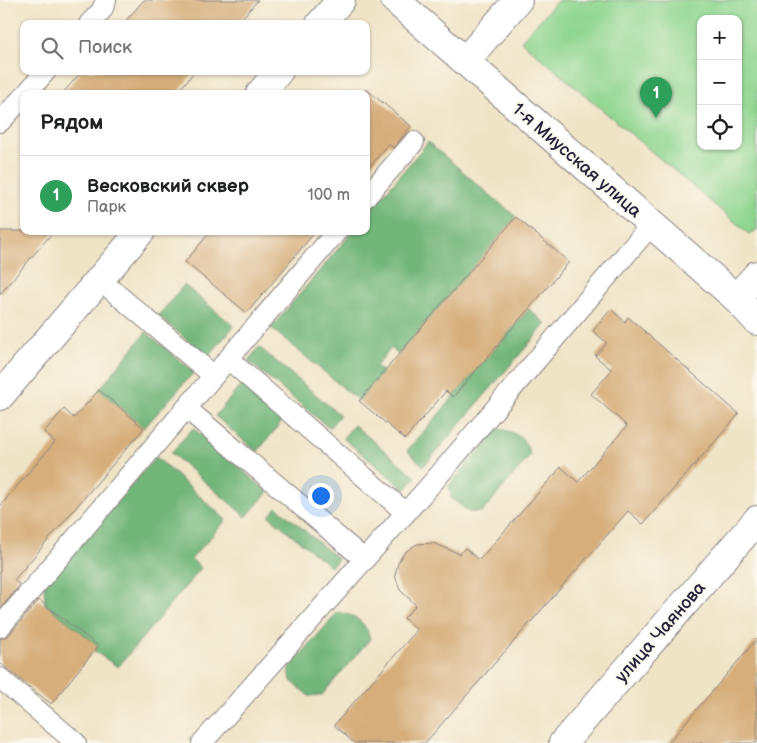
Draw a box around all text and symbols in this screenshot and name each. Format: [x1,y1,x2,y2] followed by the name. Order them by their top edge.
[697,15,742,150] map controls
[697,15,742,60] button: +
[20,20,370,75] search box
[38,34,66,62] icon: search
[78,36,132,59] text: Поиск
[697,60,742,105] button: −
[640,77,672,118] pin: 1
[508,99,646,222] street label: 1-я Миусская улица
[697,105,742,150] button: locate
[40,110,103,135] text: Рядом
[87,175,249,198] text: Весковский сквер
[53,186,59,205] text: 1
[307,186,350,205] text: 100 m
[87,198,126,217] text: Парк
[308,483,334,509] your location
[611,577,710,687] street label: улица Чаянова

